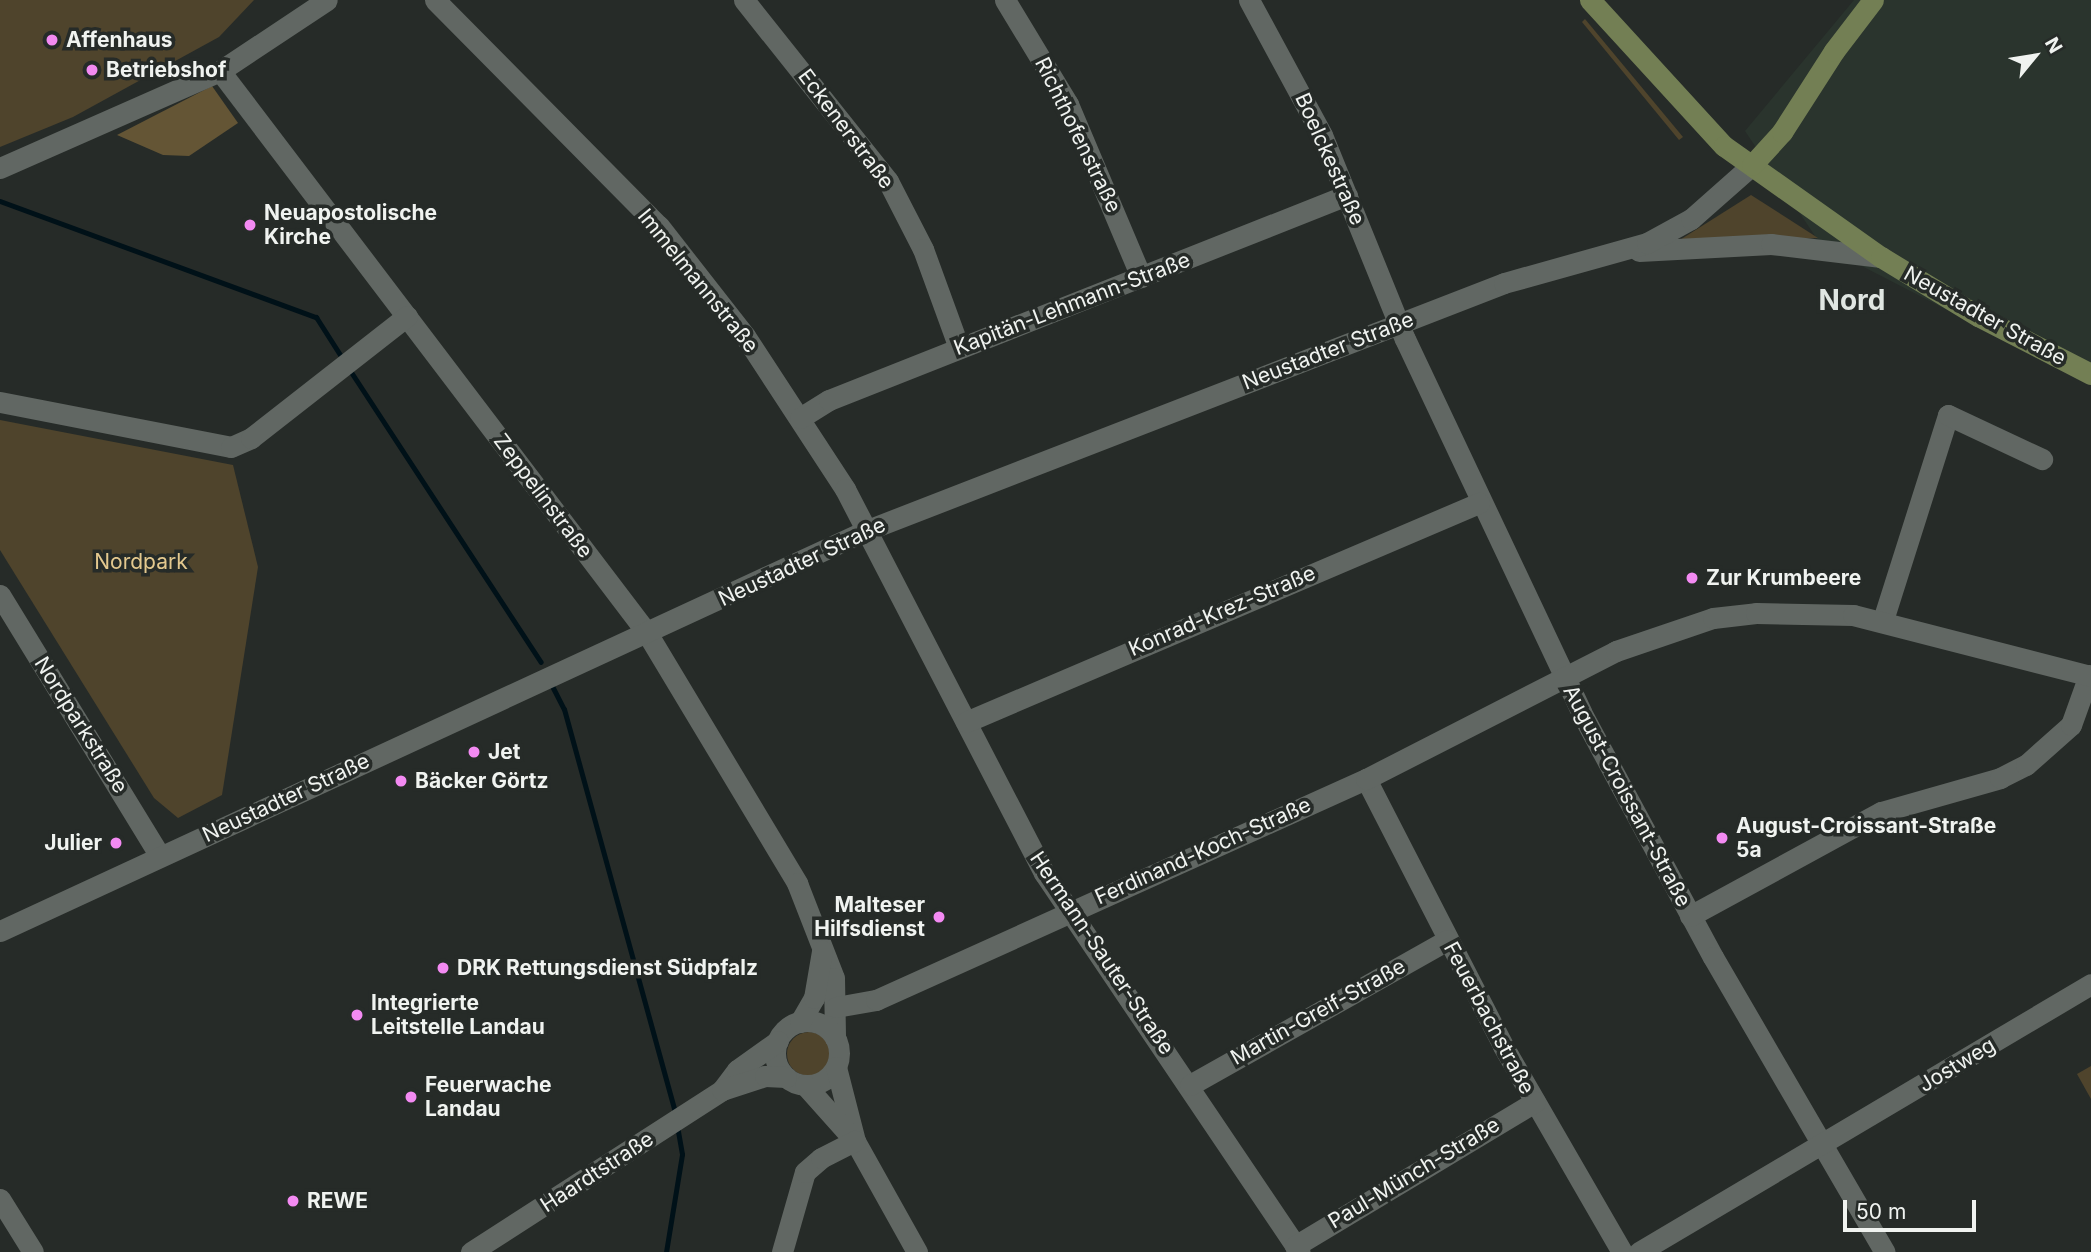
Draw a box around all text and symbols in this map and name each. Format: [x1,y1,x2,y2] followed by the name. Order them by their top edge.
[2000,21,2070,91] north arrow
[66,27,173,53] place label: Affenhaus
[44,32,60,48] marker: Affenhaus
[2040,33,2067,57] text: N
[1030,53,1126,217] street label: Richthofenstraße
[106,57,226,83] place label: Betriebshof
[84,62,100,78] marker: Betriebshof
[793,64,899,194] street label: Eckenerstraße
[1290,89,1370,229] street label: Boelckestraße
[264,200,437,250] place label: Neuapostolische Kirche
[632,204,764,358] street label: Immelmannstraße
[242,217,258,233] marker: Neuapostolische Kirche
[950,247,1194,361] street label: Kapitän-Lehmann-Straße
[1900,261,2070,371] street label: Neustadter Straße
[1819,283,1885,317] district label: Nord
[1239,307,1417,395] street label: Neustadter Straße
[488,429,598,563] street label: Zeppelinstraße
[714,512,890,612] street label: Neustadter Straße
[94,549,188,575] park label: Nordpark
[1125,560,1319,662] street label: Konrad-Krez-Straße
[1706,565,1861,591] place label: Zur Krumbeere
[1684,570,1700,586] marker: Zur Krumbeere
[29,652,133,798] street label: Nordparkstraße
[1558,681,1696,911] street label: August-Croissant-Straße
[488,739,520,765] place label: Jet
[466,744,482,760] marker: Jet
[198,748,374,848] street label: Neustadter Straße
[415,768,549,794] place label: Bäcker Görtz
[393,773,409,789] marker: Bäcker Görtz
[1091,792,1315,910] street label: Ferdinand-Koch-Straße
[1736,813,1996,863] place label: August-Croissant-Straße 5a
[44,830,102,856] place label: Julier
[1714,830,1730,846] marker: August-Croissant-Straße 5a
[108,835,124,851] marker: Julier
[1025,847,1179,1059] street label: Hermann-Sauter-Straße
[814,892,925,942] place label: Malteser Hilfsdienst
[931,909,947,925] marker: Malteser Hilfsdienst
[1438,938,1540,1098] street label: Feuerbachstraße
[1226,954,1410,1070] street label: Martin-Greif-Straße
[457,955,758,981] place label: DRK Rettungsdienst Südpfalz
[435,960,451,976] marker: DRK Rettungsdienst Südpfalz
[371,990,545,1040] place label: Integrierte Leitstelle Landau
[349,1007,365,1023] marker: Integrierte Leitstelle Landau
[1914,1032,2000,1098] street label: Jostweg
[425,1072,551,1122] place label: Feuerwache Landau
[403,1089,419,1105] marker: Feuerwache Landau
[1324,1112,1504,1234] street label: Paul-Münch-Straße
[536,1126,658,1218] street label: Haardtstraße
[1846,1186,1979,1230] scale bar
[307,1188,368,1214] place label: REWE
[285,1193,301,1209] marker: REWE
[1856,1199,1906,1224] text: 50 m

